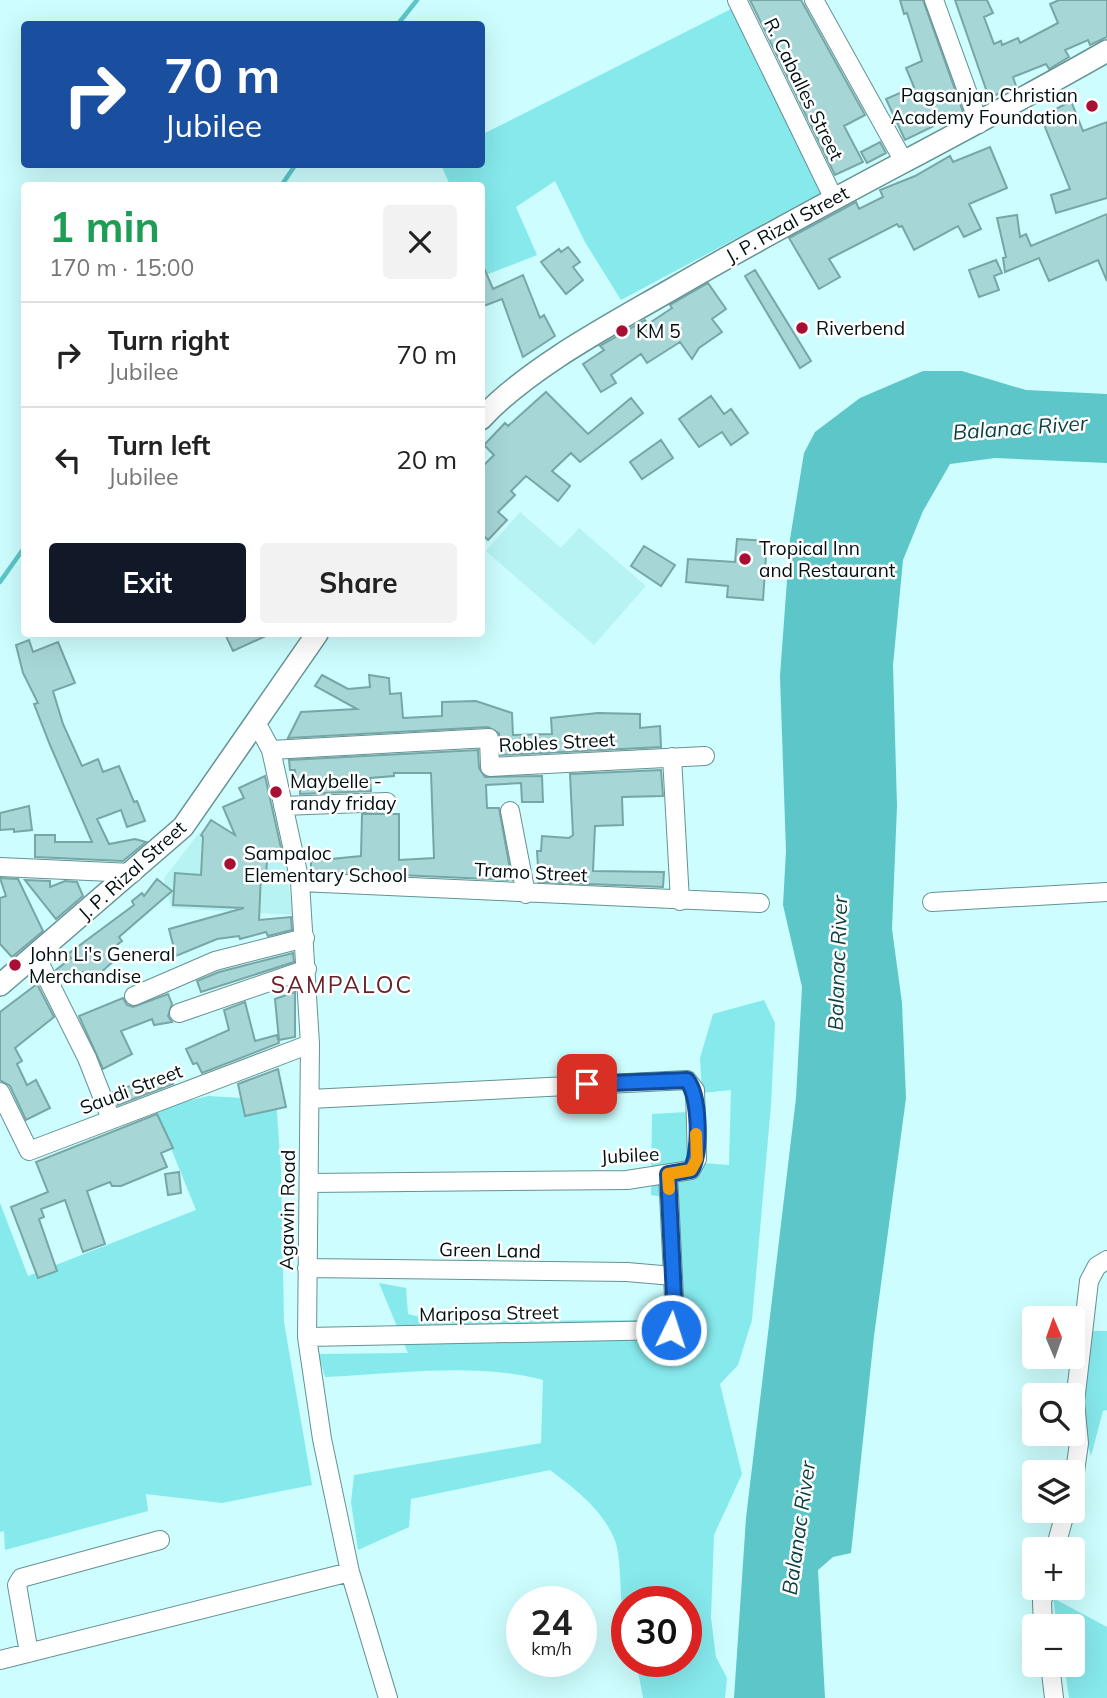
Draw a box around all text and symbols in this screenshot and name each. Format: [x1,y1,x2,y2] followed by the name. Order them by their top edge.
[759,14,849,165] street label: R. Caballes Street
[164,44,280,105] text: 70 m
[49,49,140,140] icon: right
[891,83,1078,129] place label: Pagsanjan Christian Academy Foundation
[1084,98,1100,114] marker: Pagsanjan Christian Academy Foundation
[164,105,262,145] text: Jubilee
[721,180,853,268] street label: J. P. Rizal Street
[49,200,160,253] text: 1 min
[383,205,457,279] button: close
[49,253,194,282] text: 170 m · 15:00
[816,316,905,340] place label: Riverbend
[636,319,681,343] place label: KM 5
[794,320,810,336] marker: Riverbend
[614,323,630,339] marker: KM 5
[108,324,229,357] text: Turn right
[49,336,87,374] icon: right
[396,338,457,371] text: 70 m
[108,357,179,386] text: Jubilee
[952,409,1089,445] water label: Balanac River
[108,429,210,462] text: Turn left
[49,441,87,479] icon: left
[396,443,457,476] text: 20 m
[108,462,179,491] text: Jubilee
[759,536,896,582] place label: Tropical Inn and Restaurant
[49,543,246,623] button: Exit
[260,543,457,623] button: Share
[737,551,753,567] marker: Tropical Inn and Restaurant
[498,727,616,757] street label: Robles Street
[290,769,396,815] place label: Maybelle - randy friday
[268,784,284,800] marker: Maybelle - randy friday
[73,815,191,925] street label: J. P. Rizal Street
[244,841,407,887] place label: Sampaloc Elementary School
[222,856,238,872] marker: Sampaloc Elementary School
[474,857,589,887] street label: Tramo Street
[822,894,852,1031] water label: Balanac River
[29,942,175,988] place label: John Li's General Merchandise
[7,957,23,973] marker: John Li's General Merchandise
[271,970,413,999] district label: SAMPALOC
[557,1054,617,1114] pin
[76,1058,186,1119] street label: Saudi Street
[568,1065,606,1103] icon: arrive
[600,1141,660,1169] street label: Jubilee
[274,1150,300,1270] street label: Agawin Road
[439,1237,541,1263] street label: Green Land
[634,1293,708,1367] position arrow
[419,1300,559,1326] street label: Mariposa Street
[1022,1306,1085,1368] north arrow
[1022,1306,1085,1677] map controls
[1022,1383,1085,1446] button: search
[776,1458,820,1596] water label: Balanac River
[1022,1460,1085,1523] button: layers
[1022,1537,1085,1600] button: +
[611,1586,702,1677] speed limit sign: 30
[530,1600,573,1644] text: 24
[1022,1614,1085,1677] button: −
[531,1637,572,1660] text: km/h

